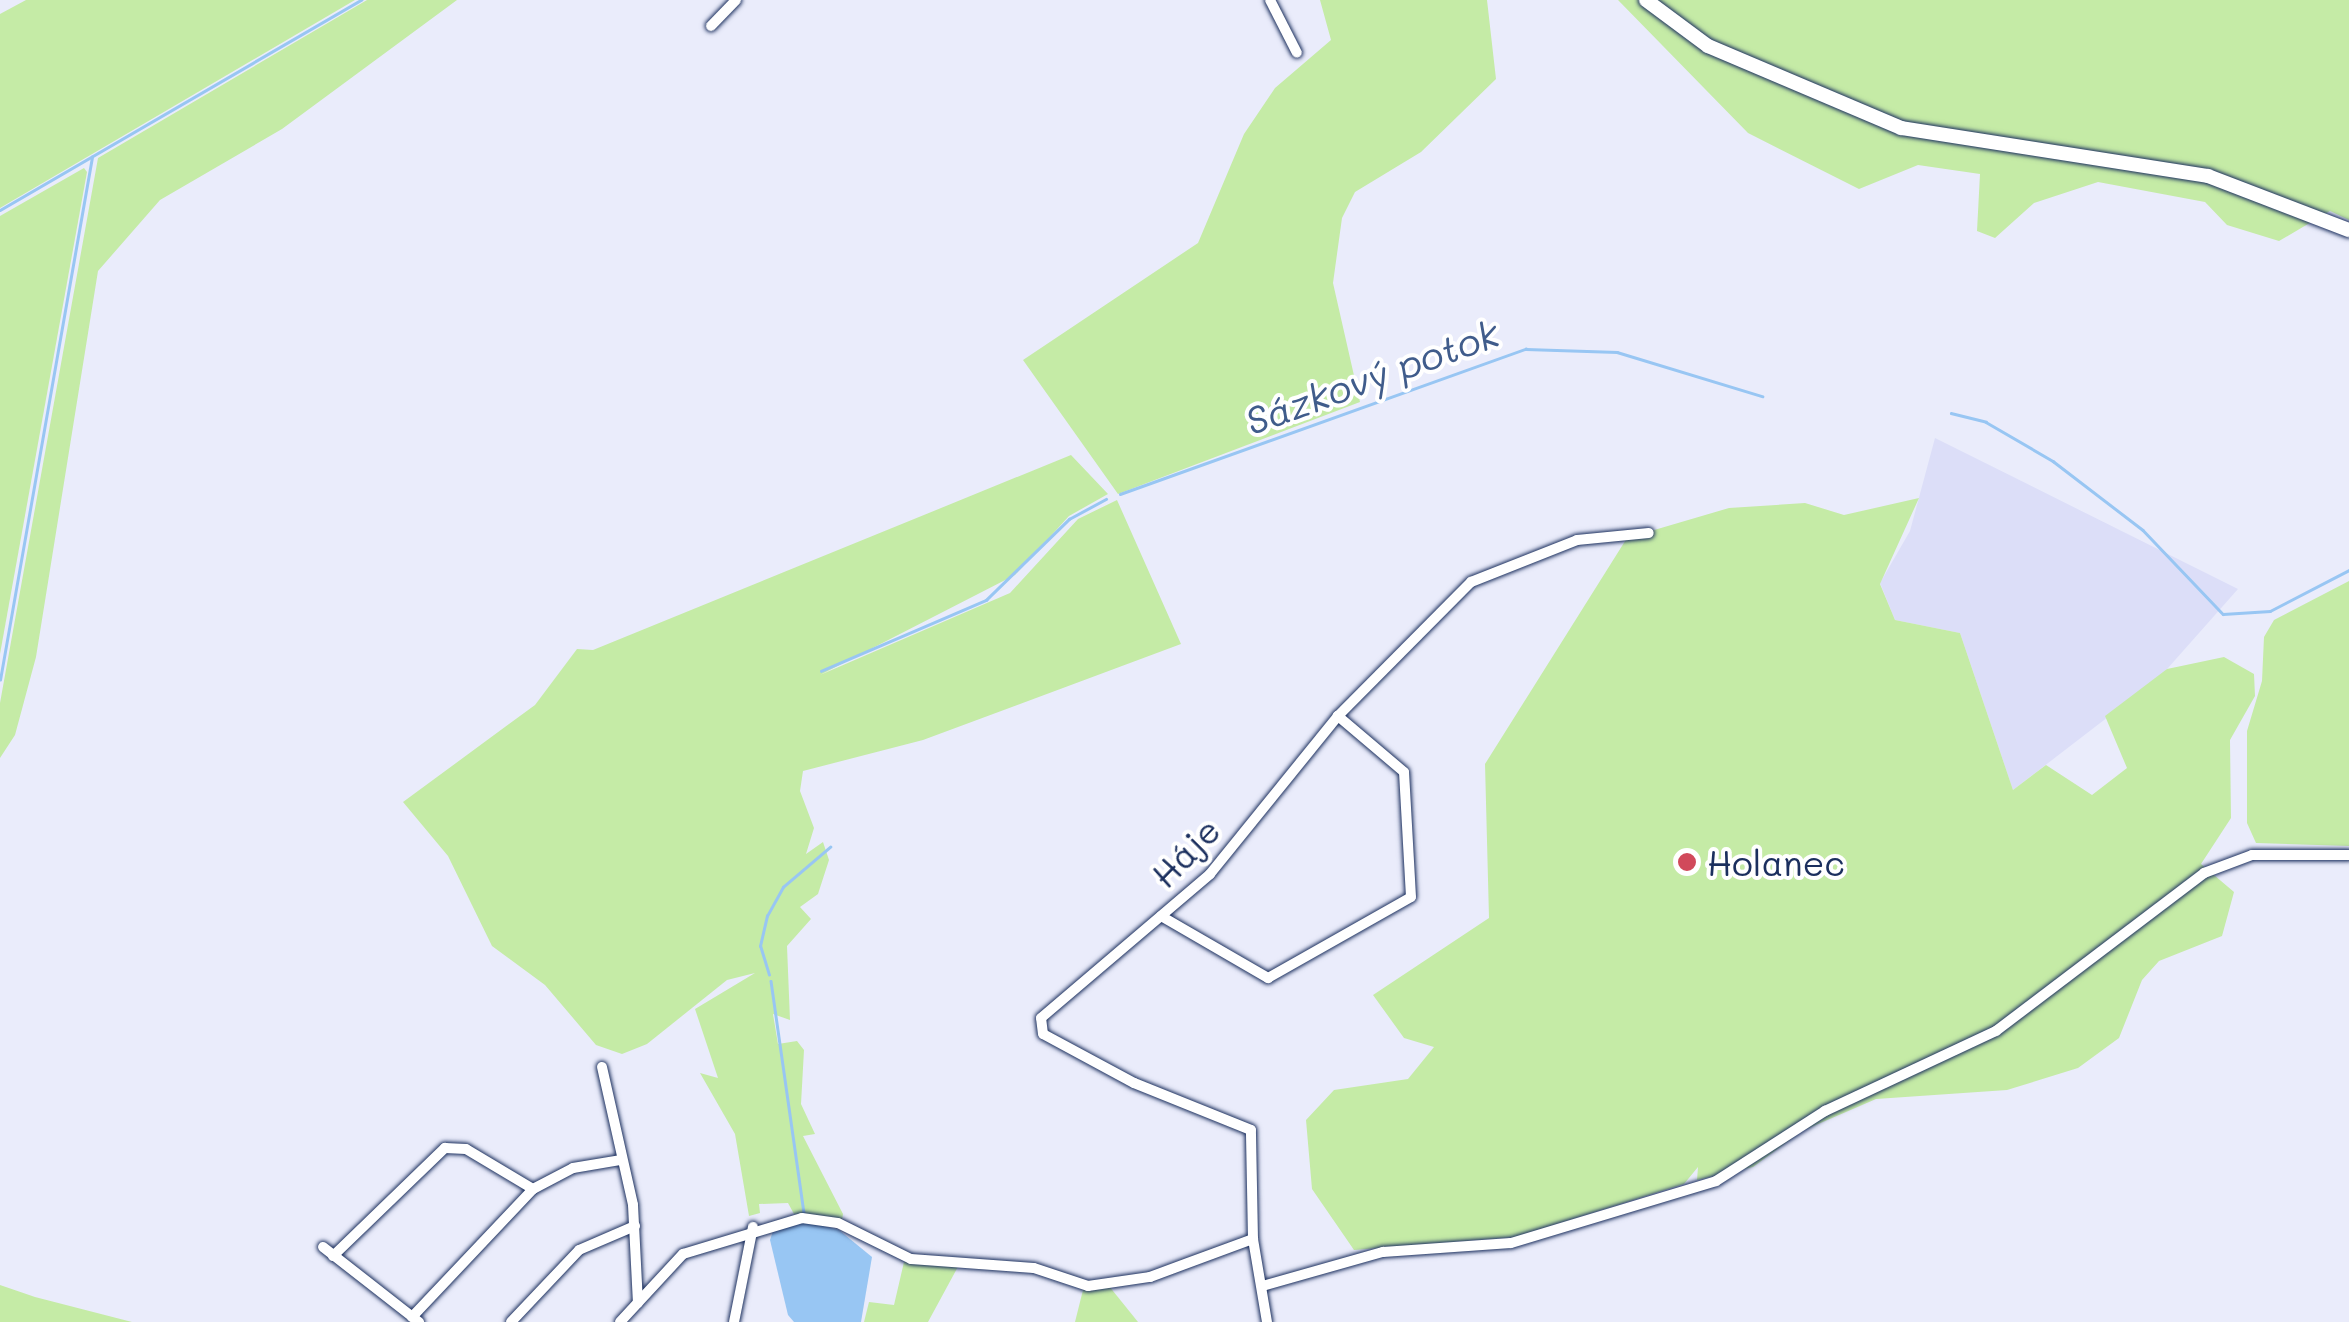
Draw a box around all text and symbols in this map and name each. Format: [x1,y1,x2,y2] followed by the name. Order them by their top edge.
[1239,310,1505,444] water label: Sázkový potok
[1142,809,1228,895] street label: Háje
[1707,841,1845,883] place label: Holanec
[1676,851,1698,873] marker: Holanec

